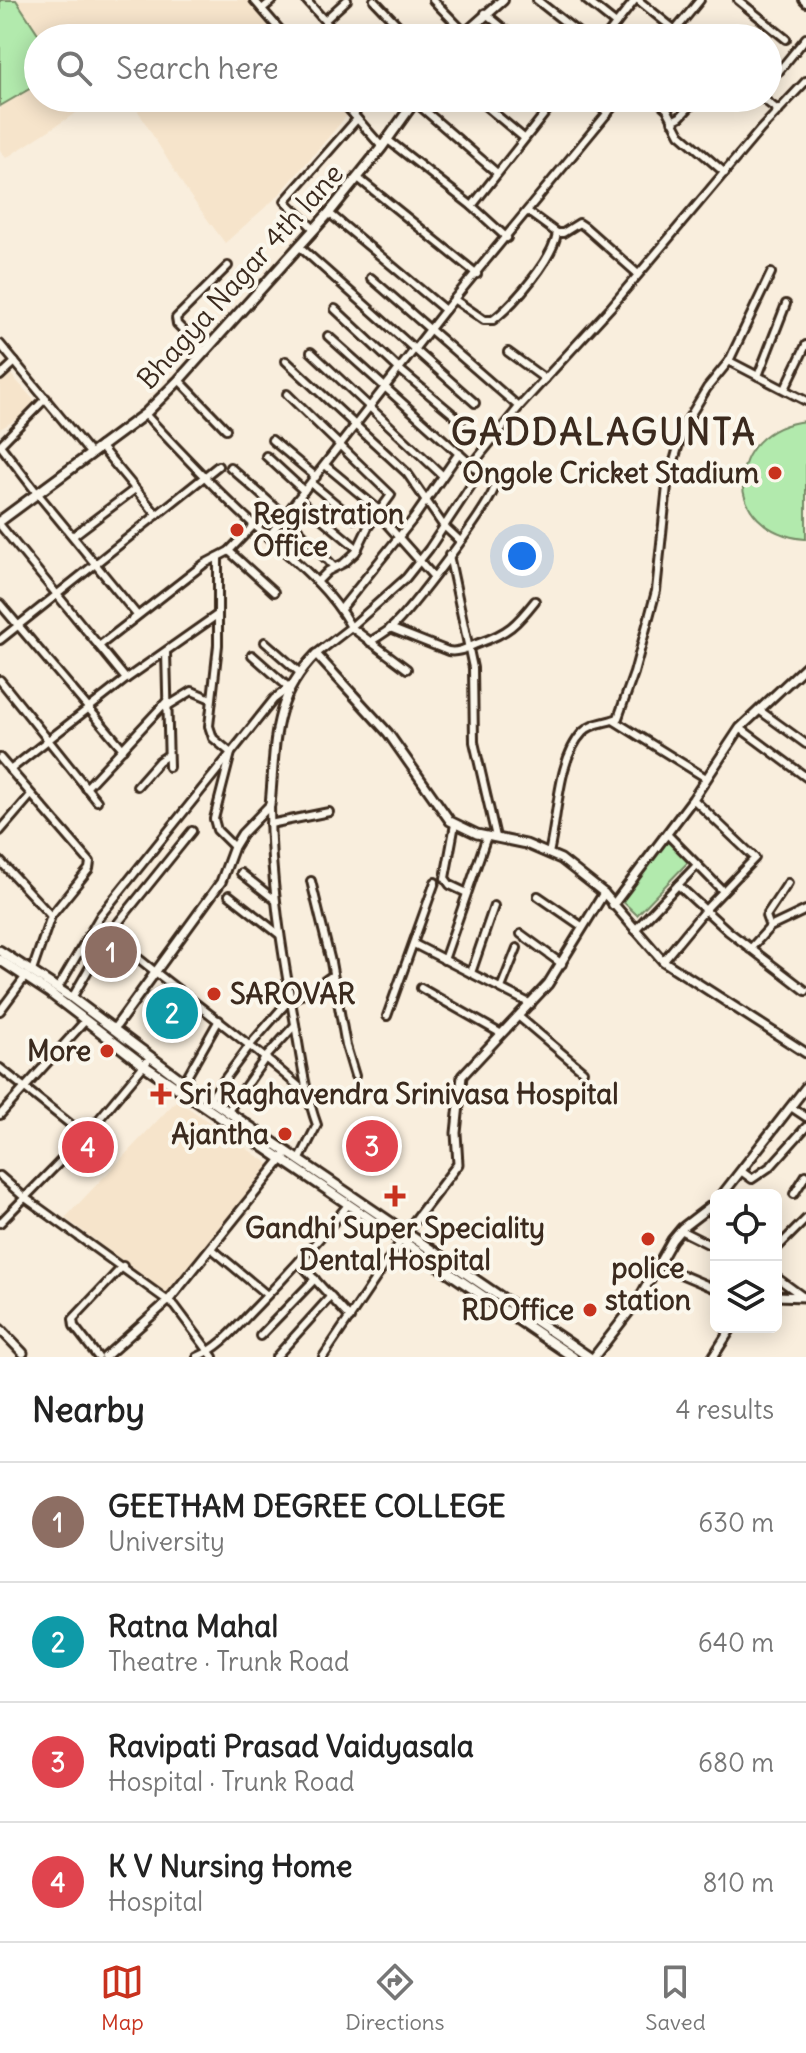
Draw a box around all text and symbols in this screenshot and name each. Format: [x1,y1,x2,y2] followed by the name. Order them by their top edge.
[24,24,782,112] search box
[52,46,96,90] icon: search
[116,49,279,87] text: Search here
[129,156,351,396] street label: Bhagya Nagar 4th lane
[451,410,757,455] district label: GADDALAGUNTA
[462,455,759,491] place label: Ongole Cricket Stadium
[766,464,784,482] marker: Ongole Cricket Stadium
[253,496,404,564] place label: Registration Office
[228,521,246,539] marker: Registration Office
[502,536,542,576] your location
[85,922,137,982] pin: 1
[230,976,355,1012] place label: SAROVAR
[146,983,198,1043] pin: 2
[205,985,223,1003] marker: SAROVAR
[27,1033,91,1069] place label: More
[98,1042,116,1060] marker: More
[179,1076,618,1112] place label: Sri Raghavendra Srinivasa Hospital
[150,1083,172,1105] marker: Sri Raghavendra Srinivasa Hospital
[171,1116,269,1152] place label: Ajantha
[346,1116,398,1176] pin: 3
[62,1117,114,1177] pin: 4
[276,1125,294,1143] marker: Ajantha
[384,1185,406,1207] marker: Gandhi Super Speciality Dental Hospital
[710,1189,782,1333] map controls
[710,1189,782,1261] button: locate
[245,1210,545,1278] place label: Gandhi Super Speciality Dental Hospital
[639,1230,657,1248] marker: police station
[605,1250,691,1318] place label: police station
[710,1261,782,1333] button: layers
[461,1292,574,1328] place label: RDOffice
[581,1301,599,1319] marker: RDOffice
[32,1388,145,1431] text: Nearby
[676,1393,774,1426] text: 4 results
[108,1487,506,1525] text: GEETHAM DEGREE COLLEGE
[53,1506,63,1539] text: 1
[698,1506,774,1539] text: 630 m
[108,1525,225,1558] text: University
[108,1607,278,1645] text: Ratna Mahal
[51,1626,65,1659] text: 2
[698,1626,774,1659] text: 640 m
[108,1645,349,1678] text: Theatre · Trunk Road
[108,1727,474,1765] text: Ravipati Prasad Vaidyasala
[51,1746,65,1779] text: 3
[698,1746,774,1779] text: 680 m
[108,1765,354,1798] text: Hospital · Trunk Road
[108,1847,352,1885] text: K V Nursing Home
[50,1866,66,1899] text: 4
[703,1866,774,1899] text: 810 m
[108,1885,203,1918] text: Hospital
[100,1960,144,2036] tab: Map
[345,1960,445,2036] tab: Directions
[645,1960,706,2036] tab: Saved

